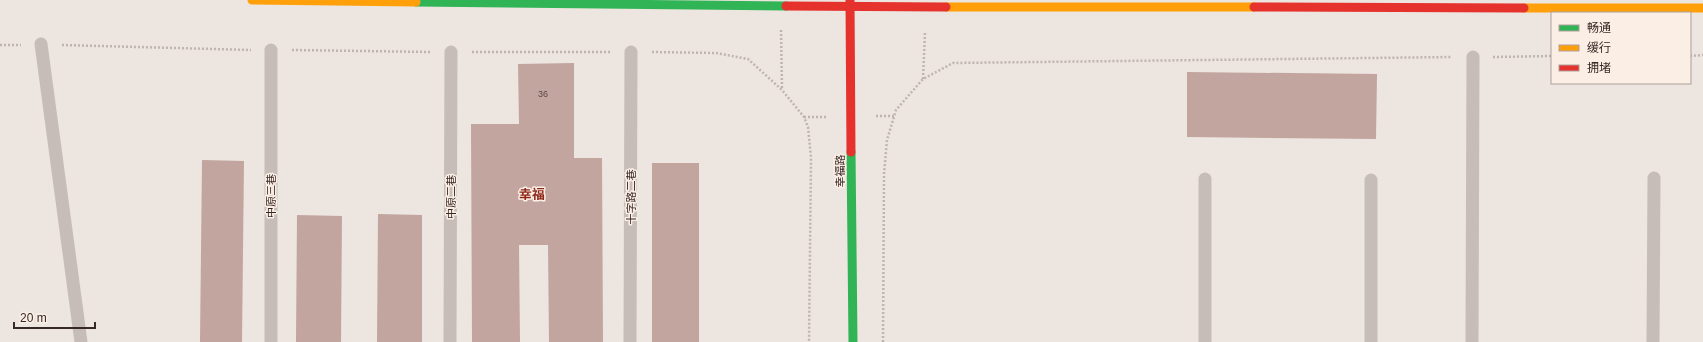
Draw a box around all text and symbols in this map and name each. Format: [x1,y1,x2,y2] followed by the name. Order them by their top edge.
[1551,12,1691,84] legend
[1587,21,1611,35] text: 畅通
[1587,41,1611,55] text: 缓行
[1587,61,1611,75] text: 拥堵
[538,89,548,99] house number: 36
[834,155,846,188] street label: 幸福路
[625,170,637,225] street label: 十字路二巷
[265,174,277,218] street label: 中原三巷
[445,175,457,219] street label: 中原二巷
[519,187,545,202] district label: 幸福
[14,304,95,330] scale bar
[20,311,47,325] text: 20 m

